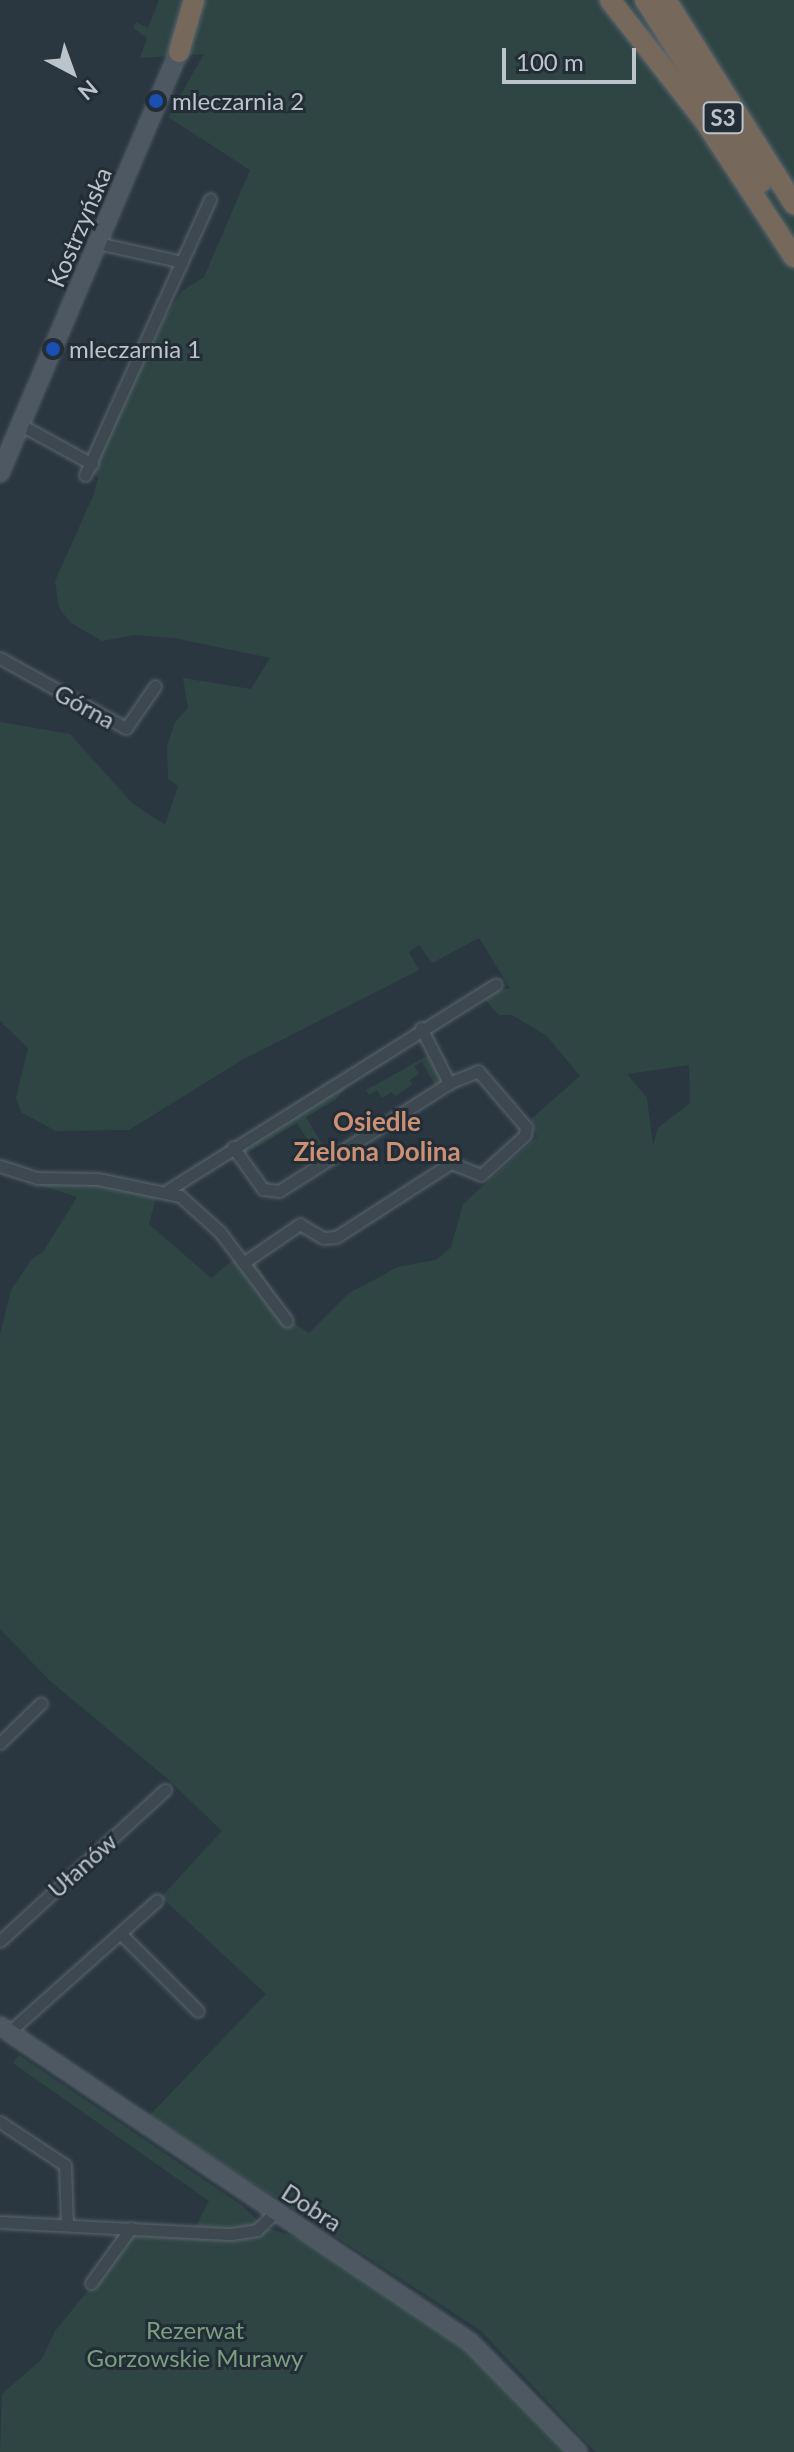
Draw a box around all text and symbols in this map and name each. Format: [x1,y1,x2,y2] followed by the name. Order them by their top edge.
[32,32,112,112] north arrow
[506,32,640,82] scale bar
[516,47,584,76] text: 100 m
[73,75,103,106] text: N
[172,87,304,115] place label: mleczarnia 2
[147,92,165,110] marker: mleczarnia 2
[701,100,745,136] road number: S3
[41,163,117,291] street label: Kostrzyńska
[69,335,201,363] place label: mleczarnia 1
[44,340,62,358] marker: mleczarnia 1
[50,678,120,734] street label: Górna
[293,1106,461,1168] district label: Osiedle Zielona Dolina
[42,1827,122,1903] street label: Ułanów
[277,2177,347,2237] street label: Dobra
[87,2316,303,2372] park label: Rezerwat Gorzowskie Murawy

